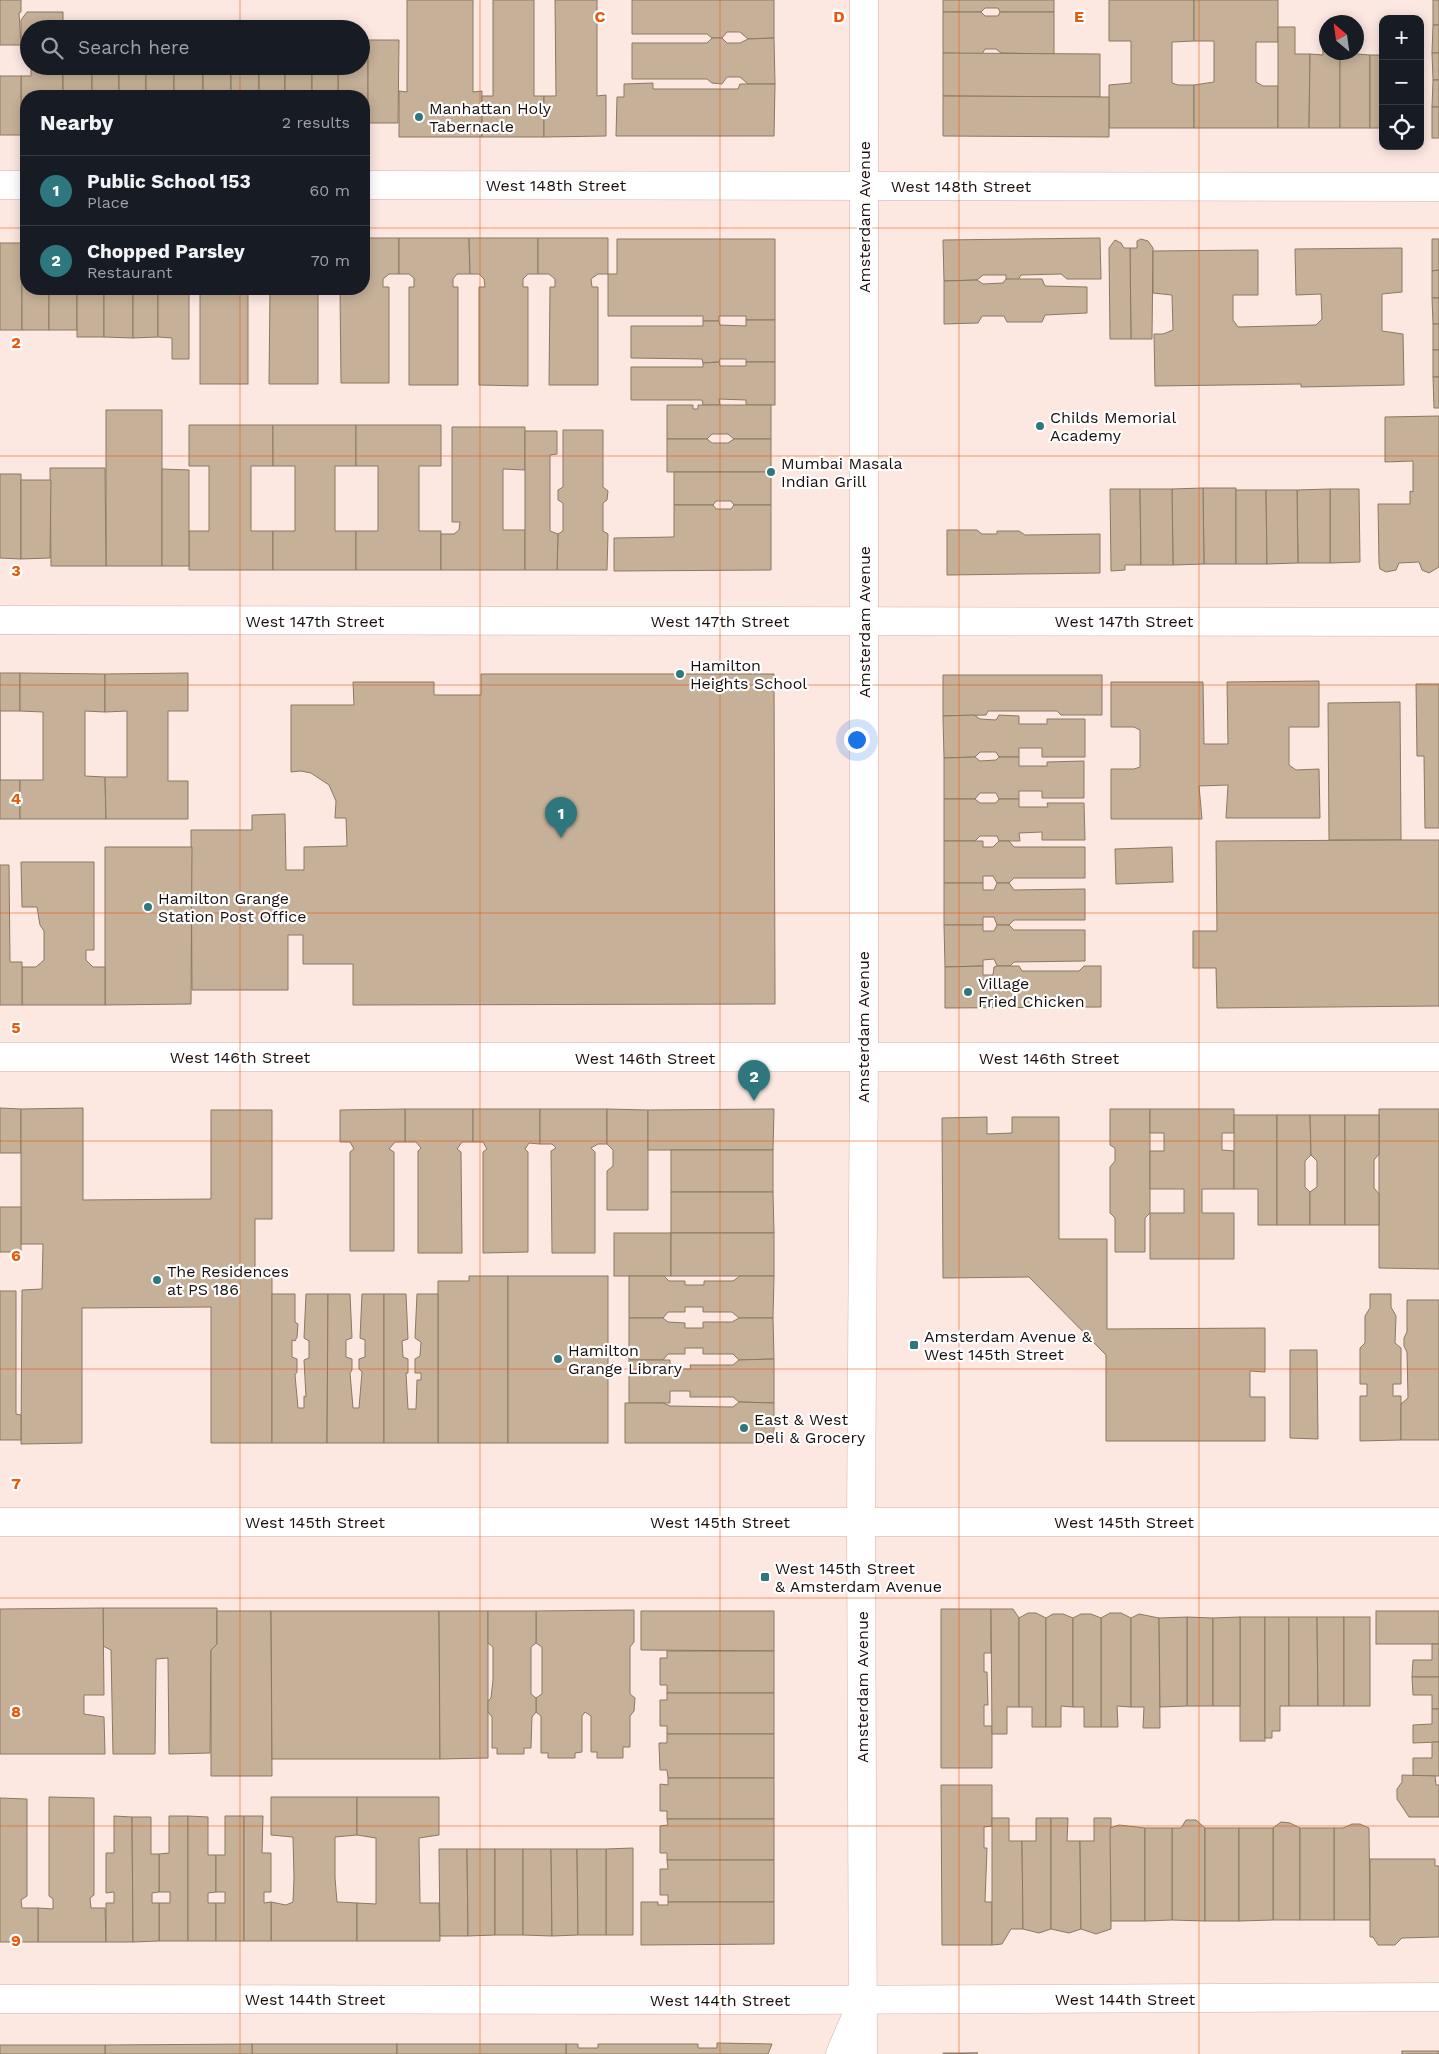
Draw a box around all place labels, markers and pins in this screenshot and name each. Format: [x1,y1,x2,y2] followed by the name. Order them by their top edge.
[429,99,552,136] place label: Manhattan Holy Tabernacle
[413,111,425,123] marker: Manhattan Holy Tabernacle
[1050,408,1176,445] place label: Childs Memorial Academy
[1034,420,1046,432] marker: Childs Memorial Academy
[781,454,903,491] place label: Mumbai Masala Indian Grill
[765,466,777,478] marker: Mumbai Masala Indian Grill
[690,656,807,693] place label: Hamilton Heights School
[674,668,686,680] marker: Hamilton Heights School
[545,797,577,838] pin: 1
[158,889,306,926] place label: Hamilton Grange Station Post Office
[142,901,154,913] marker: Hamilton Grange Station Post Office
[978,974,1085,1011] place label: Village Fried Chicken
[962,986,974,998] marker: Village Fried Chicken
[738,1060,770,1101] pin: 2
[167,1262,289,1299] place label: The Residences at PS 186
[151,1274,163,1286] marker: The Residences at PS 186
[924,1327,1093,1364] place label: Amsterdam Avenue & West 145th Street
[908,1339,920,1351] marker: Amsterdam Avenue & West 145th Street
[568,1341,683,1378] place label: Hamilton Grange Library
[552,1353,564,1365] marker: Hamilton Grange Library
[754,1410,866,1447] place label: East & West Deli & Grocery
[738,1422,750,1434] marker: East & West Deli & Grocery
[775,1559,942,1596] place label: West 145th Street & Amsterdam Avenue
[759,1571,771,1583] marker: West 145th Street & Amsterdam Avenue

